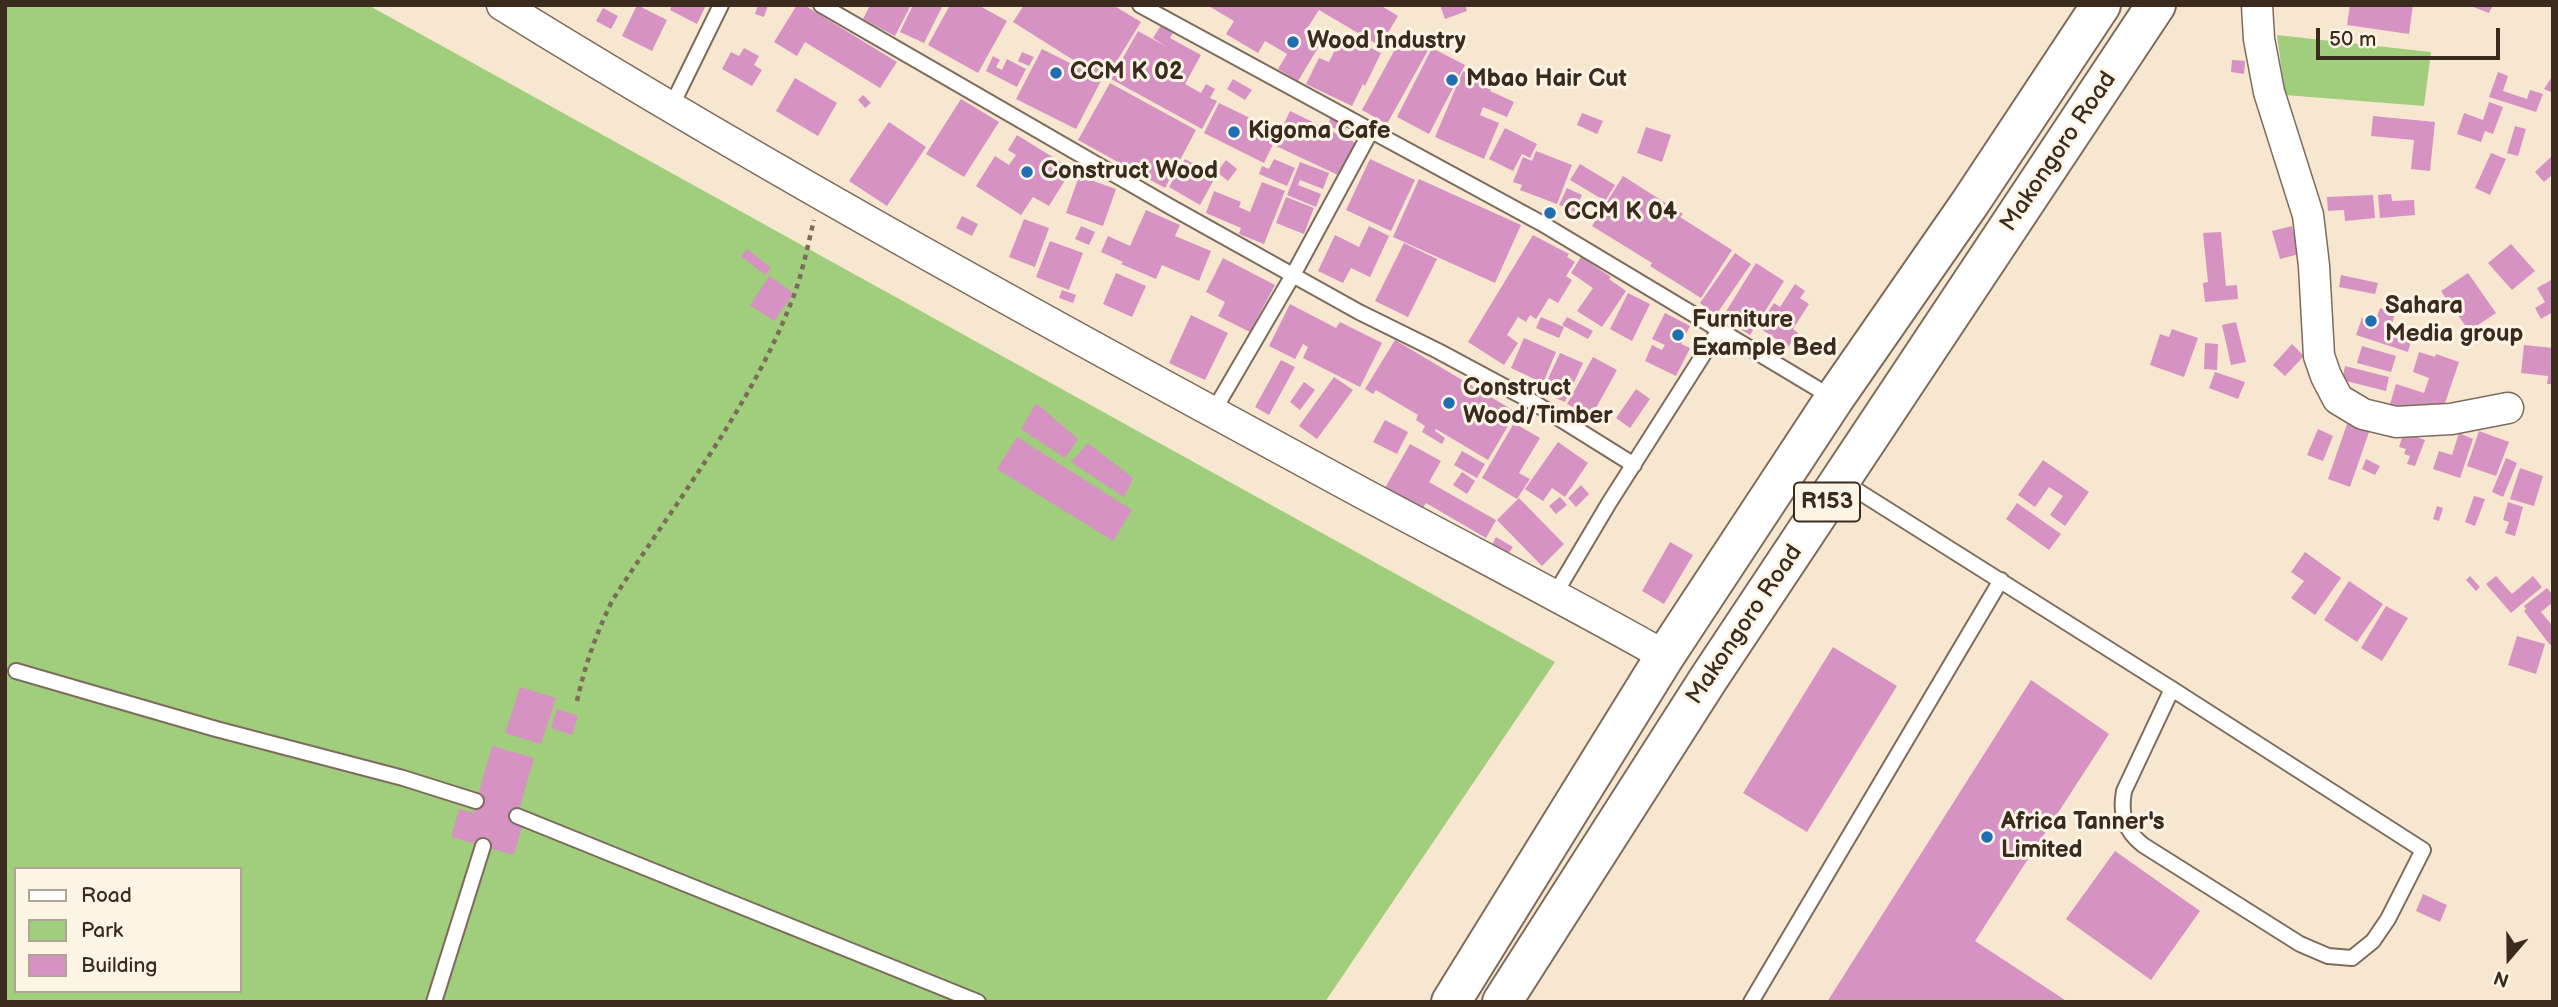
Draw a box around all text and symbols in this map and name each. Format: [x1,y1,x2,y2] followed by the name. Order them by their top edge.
[2320,14,2504,58] scale bar
[2329,27,2376,52] text: 50 m
[1307,28,1466,56] place label: Wood Industry
[1285,34,1301,50] marker: Wood Industry
[1070,59,1183,87] place label: CCM K 02
[1048,65,1064,81] marker: CCM K 02
[1466,66,1627,94] place label: Mbao Hair Cut
[1995,67,2123,237] street label: Makongoro Road
[1444,72,1460,88] marker: Mbao Hair Cut
[1248,118,1391,146] place label: Kigoma Cafe
[1226,124,1242,140] marker: Kigoma Cafe
[1041,158,1218,186] place label: Construct Wood
[1019,164,1035,180] marker: Construct Wood
[1564,199,1677,227] place label: CCM K 04
[1542,205,1558,221] marker: CCM K 04
[2385,293,2523,349] place label: Sahara Media group
[1692,307,1837,363] place label: Furniture Example Bed
[2363,313,2379,329] marker: Sahara Media group
[1670,327,1686,343] marker: Furniture Example Bed
[1463,375,1613,431] place label: Construct Wood/Timber
[1441,395,1457,411] marker: Construct Wood/Timber
[1794,482,1860,522] road number: R153
[1681,540,1809,710] street label: Makongoro Road
[2001,809,2164,865] place label: Africa Tanner's Limited
[1979,829,1995,845] marker: Africa Tanner's Limited
[14,867,242,993] legend
[81,883,132,908] text: Road
[81,918,123,943] text: Park
[2474,923,2544,993] north arrow
[81,953,157,978] text: Building
[2491,965,2512,991] text: N

